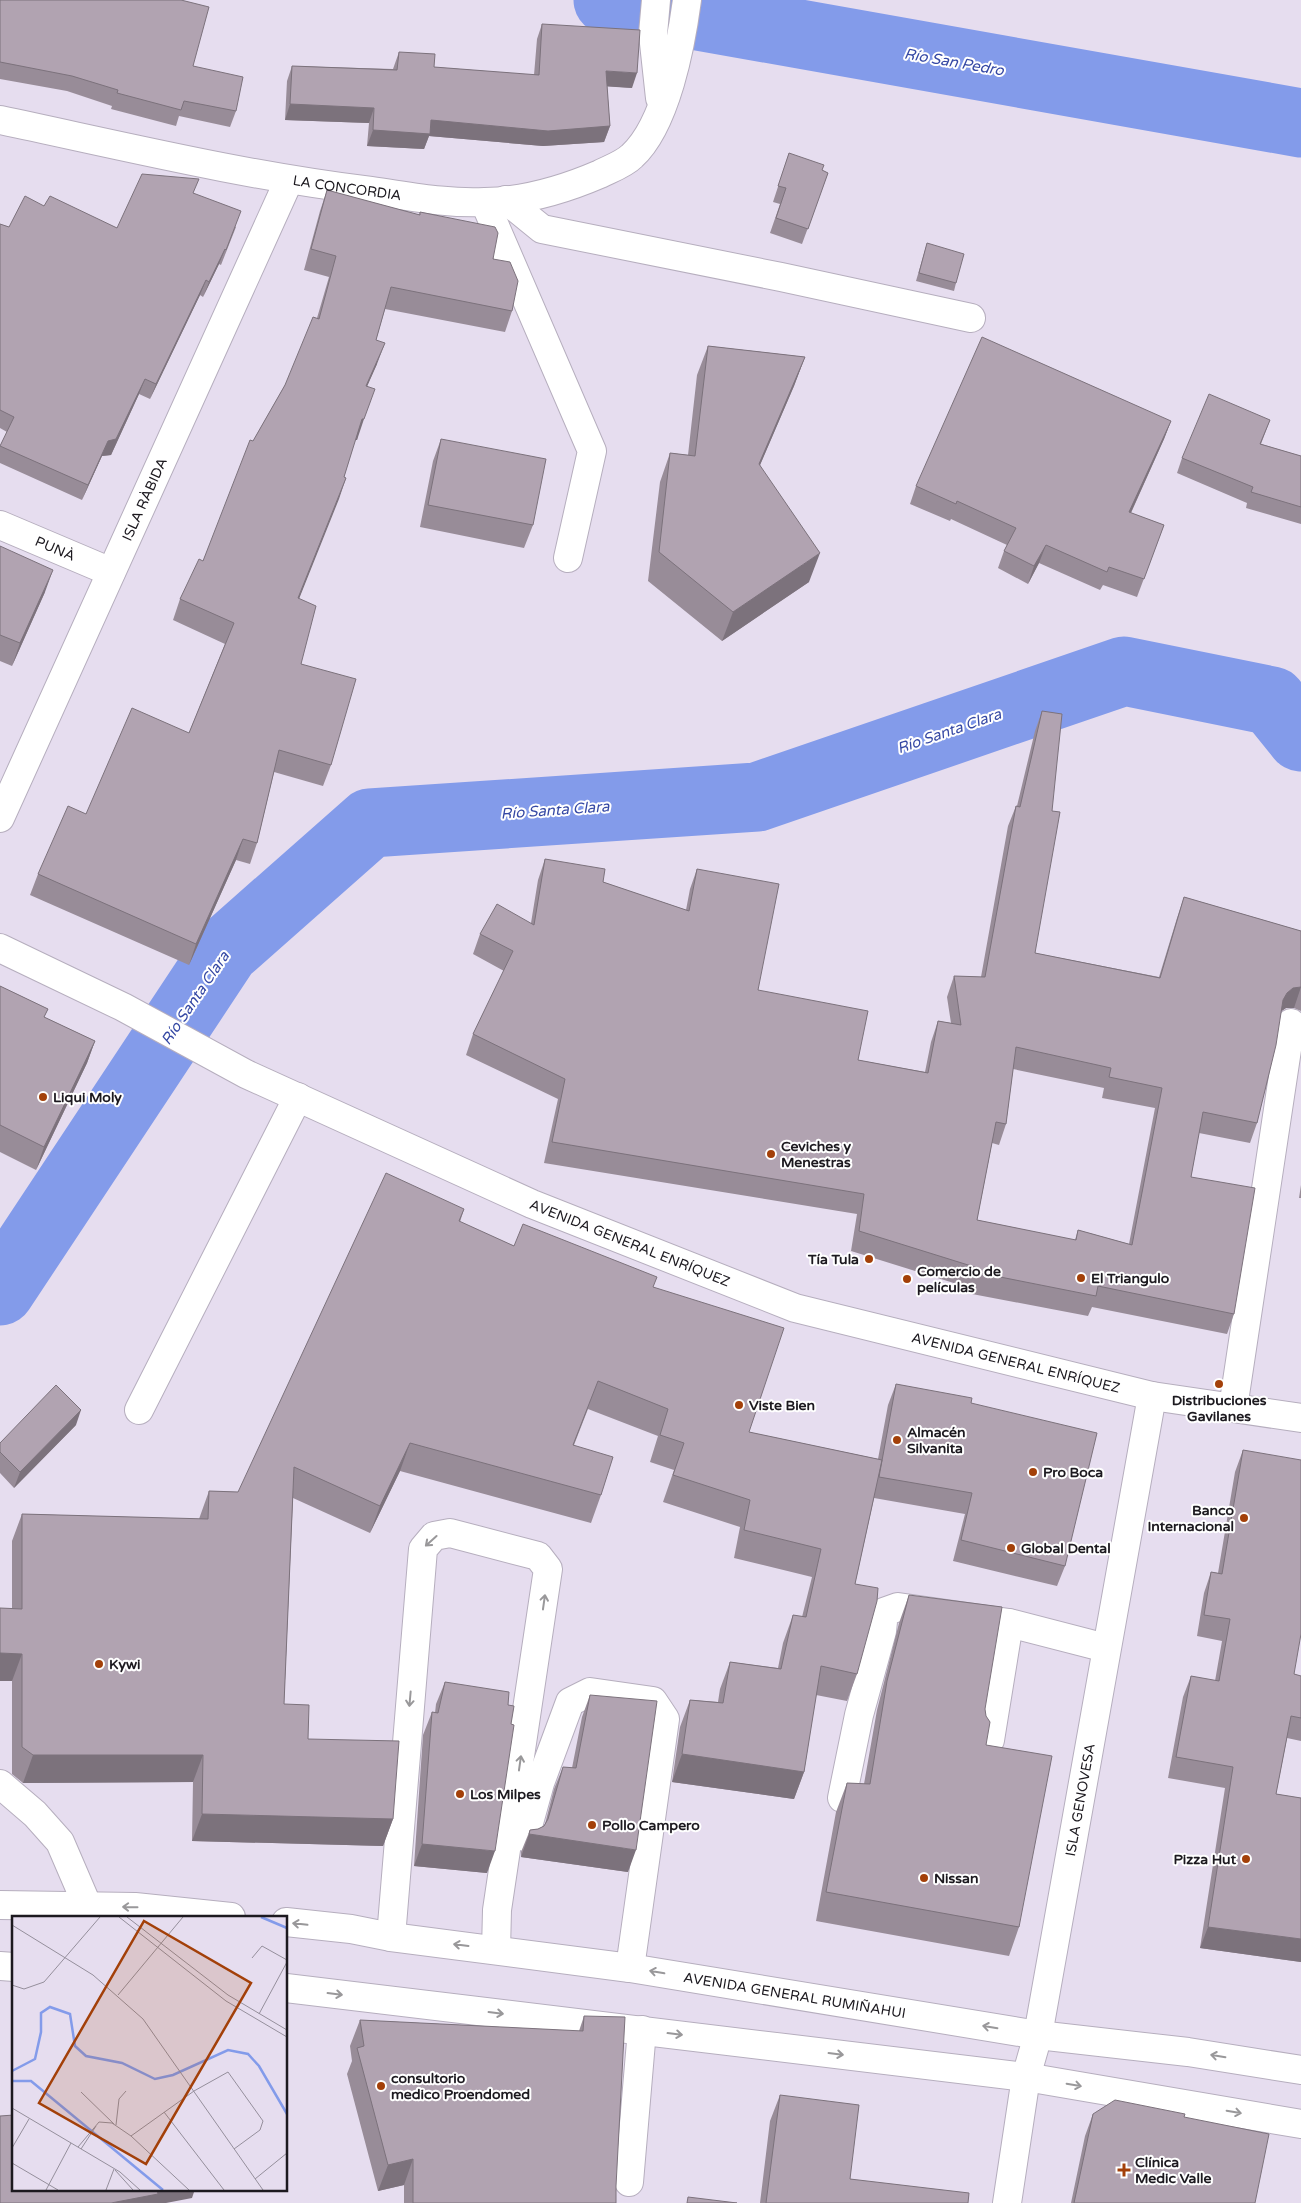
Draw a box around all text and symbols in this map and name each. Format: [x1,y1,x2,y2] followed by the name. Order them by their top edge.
[903,44,1006,80] water label: Río San Pedro
[292,172,403,204] street label: LA CONCORDIA
[119,455,171,544] street label: ISLA RÀBIDA
[33,533,78,565] street label: PUNÀ
[895,705,1004,757] water label: Río Santa Clara
[500,797,611,823] water label: Río Santa Clara
[157,947,233,1048] water label: Río Santa Clara
[53,1089,122,1106] place label: Liqui Moly
[37,1091,49,1103] marker: Liqui Moly
[781,1138,852,1171] place label: Ceviches y Menestras
[765,1148,777,1160] marker: Ceviches y Menestras
[527,1196,733,1290] street label: AVENIDA GENERAL ENRÍQUEZ
[807,1251,859,1268] place label: Tía Tula
[863,1253,875,1265] marker: Tía Tula
[917,1263,1001,1296] place label: Comercio de películas
[1091,1270,1170,1287] place label: El Triangulo
[1075,1272,1087,1284] marker: El Triangulo
[901,1273,913,1285] marker: Comercio de películas
[910,1329,1122,1397] street label: AVENIDA GENERAL ENRÍQUEZ
[1213,1378,1225,1390] marker: Distribuciones Gavilanes
[1172,1392,1267,1425] place label: Distribuciones Gavilanes
[749,1397,815,1414] place label: Viste Bien
[733,1399,745,1411] marker: Viste Bien
[907,1424,965,1457] place label: Almacén Silvanita
[891,1434,903,1446] marker: Almacén Silvanita
[1043,1464,1103,1481] place label: Pro Boca
[1027,1466,1039,1478] marker: Pro Boca
[1148,1502,1234,1535] place label: Banco Internacional
[1238,1512,1250,1524] marker: Banco Internacional
[425,1535,438,1546] one-way arrow
[1021,1540,1111,1557] place label: Global Dental
[1005,1542,1017,1554] marker: Global Dental
[539,1594,549,1610] one-way arrow
[109,1656,140,1673] place label: Kywi
[93,1658,105,1670] marker: Kywi
[406,1690,415,1706] one-way arrow
[1062,1742,1099,1858] street label: ISLA GENOVESA
[516,1755,526,1771] one-way arrow
[470,1786,541,1803] place label: Los Milpes
[454,1788,466,1800] marker: Los Milpes
[602,1817,700,1834] place label: Pollo Campero
[586,1819,598,1831] marker: Pollo Campero
[1174,1851,1237,1868] place label: Pizza Hut
[1240,1853,1252,1865] marker: Pizza Hut
[934,1870,978,1887] place label: Nissan
[918,1872,930,1884] marker: Nissan
[122,1902,138,1912] one-way arrow
[12,1916,288,2190] inset map
[293,1919,309,1929] one-way arrow
[454,1940,470,1950] one-way arrow
[649,1967,665,1977] one-way arrow
[682,1969,907,2022] street label: AVENIDA GENERAL RUMIÑAHUI
[326,1989,342,1999] one-way arrow
[488,2008,504,2018] one-way arrow
[982,2022,998,2032] one-way arrow
[666,2029,682,2039] one-way arrow
[828,2049,844,2059] one-way arrow
[1211,2051,1227,2061] one-way arrow
[391,2070,530,2103] place label: consultorio medico Proendomed
[375,2080,387,2092] marker: consultorio medico Proendomed
[1066,2080,1082,2090] one-way arrow
[1226,2108,1242,2118] one-way arrow
[1135,2154,1211,2187] place label: Clínica Medic Valle
[1117,2163,1131,2177] marker: Clínica Medic Valle

